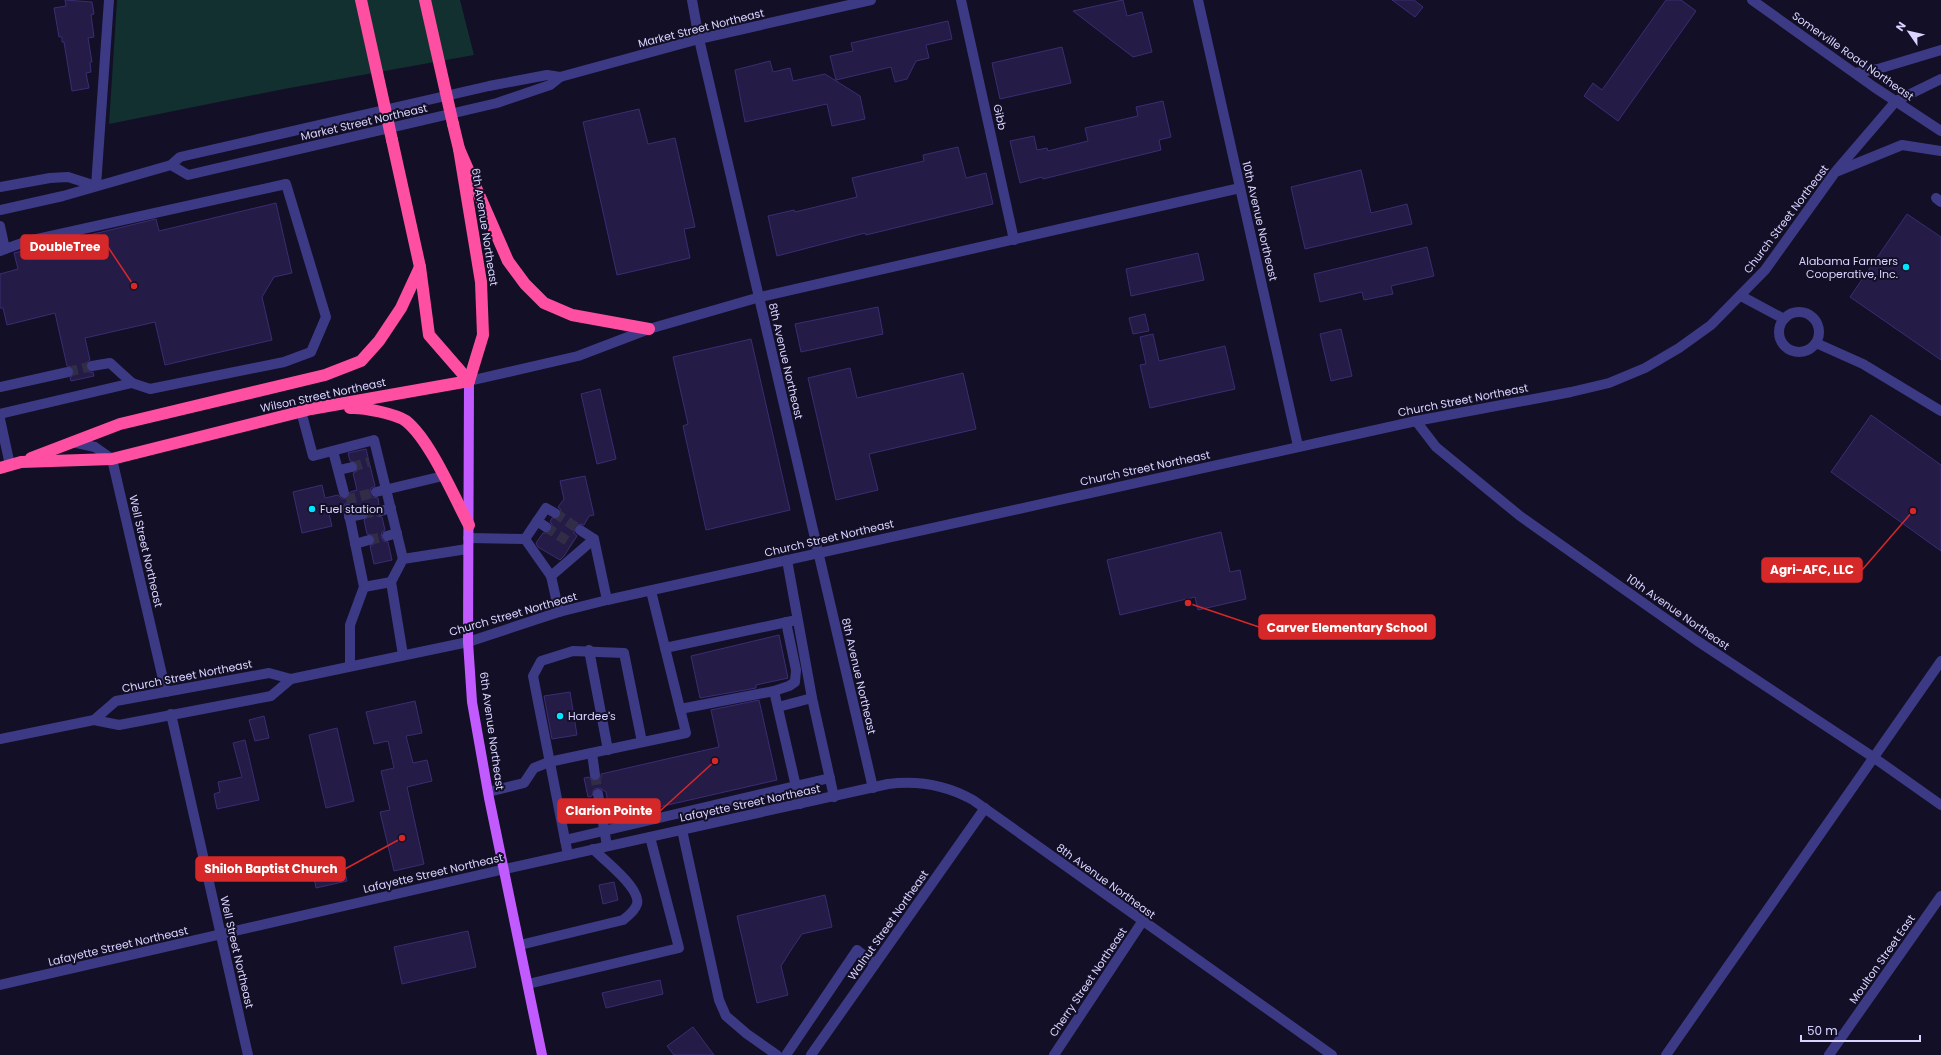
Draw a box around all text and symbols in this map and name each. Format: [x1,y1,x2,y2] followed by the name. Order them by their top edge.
[636,5,766,51] street label: Market Street Northeast
[1790,9,1916,103] street label: Somerville Road Northeast
[1889,12,1929,52] north arrow
[299,100,429,144] street label: Market Street Northeast
[989,102,1011,132] street label: Gibb
[1238,159,1282,283] street label: 10th Avenue Northeast
[1740,161,1832,277] street label: Church Street Northeast
[468,167,502,287] street label: 6th Avenue Northeast
[21,235,108,259] callout: DoubleTree
[30,238,101,255] text: DoubleTree
[1799,253,1898,282] place label: Alabama Farmers Cooperative, Inc.
[1901,262,1911,272] marker: Alabama Farmers Cooperative, Inc.
[765,301,807,421] street label: 8th Avenue Northeast
[259,374,387,416] street label: Wilson Street Northeast
[1396,380,1530,420] street label: Church Street Northeast
[1079,446,1211,490] street label: Church Street Northeast
[125,493,167,609] street label: Well Street Northeast
[320,501,383,517] place label: Fuel station
[307,504,317,514] marker: Fuel station
[763,515,895,561] street label: Church Street Northeast
[1762,558,1862,582] callout: Agri-AFC, LLC
[1770,561,1854,578] text: Agri-AFC, LLC
[1623,570,1733,654] street label: 10th Avenue Northeast
[447,588,579,640] street label: Church Street Northeast
[1259,615,1435,639] callout: Carver Elementary School
[838,616,880,736] street label: 8th Avenue Northeast
[1267,619,1427,636] text: Carver Elementary School
[120,656,254,696] street label: Church Street Northeast
[476,671,508,791] street label: 6th Avenue Northeast
[568,708,616,724] place label: Hardee's
[555,711,565,721] marker: Hardee's
[678,780,822,826] street label: Lafayette Street Northeast
[558,799,660,823] callout: Clarion Pointe
[566,802,653,819] text: Clarion Pointe
[1053,840,1159,922] street label: 8th Avenue Northeast
[361,849,505,897] street label: Lafayette Street Northeast
[196,857,345,881] callout: Shiloh Baptist Church
[204,860,338,877] text: Shiloh Baptist Church
[844,867,932,983] street label: Walnut Street Northeast
[216,894,258,1010] street label: Well Street Northeast
[1845,911,1919,1007] street label: Moulton Street East
[46,922,190,970] street label: Lafayette Street Northeast
[1045,924,1131,1040] street label: Cherry Street Northeast
[1801,1017,1920,1043] scale bar
[1807,1022,1838,1039] text: 50 m

